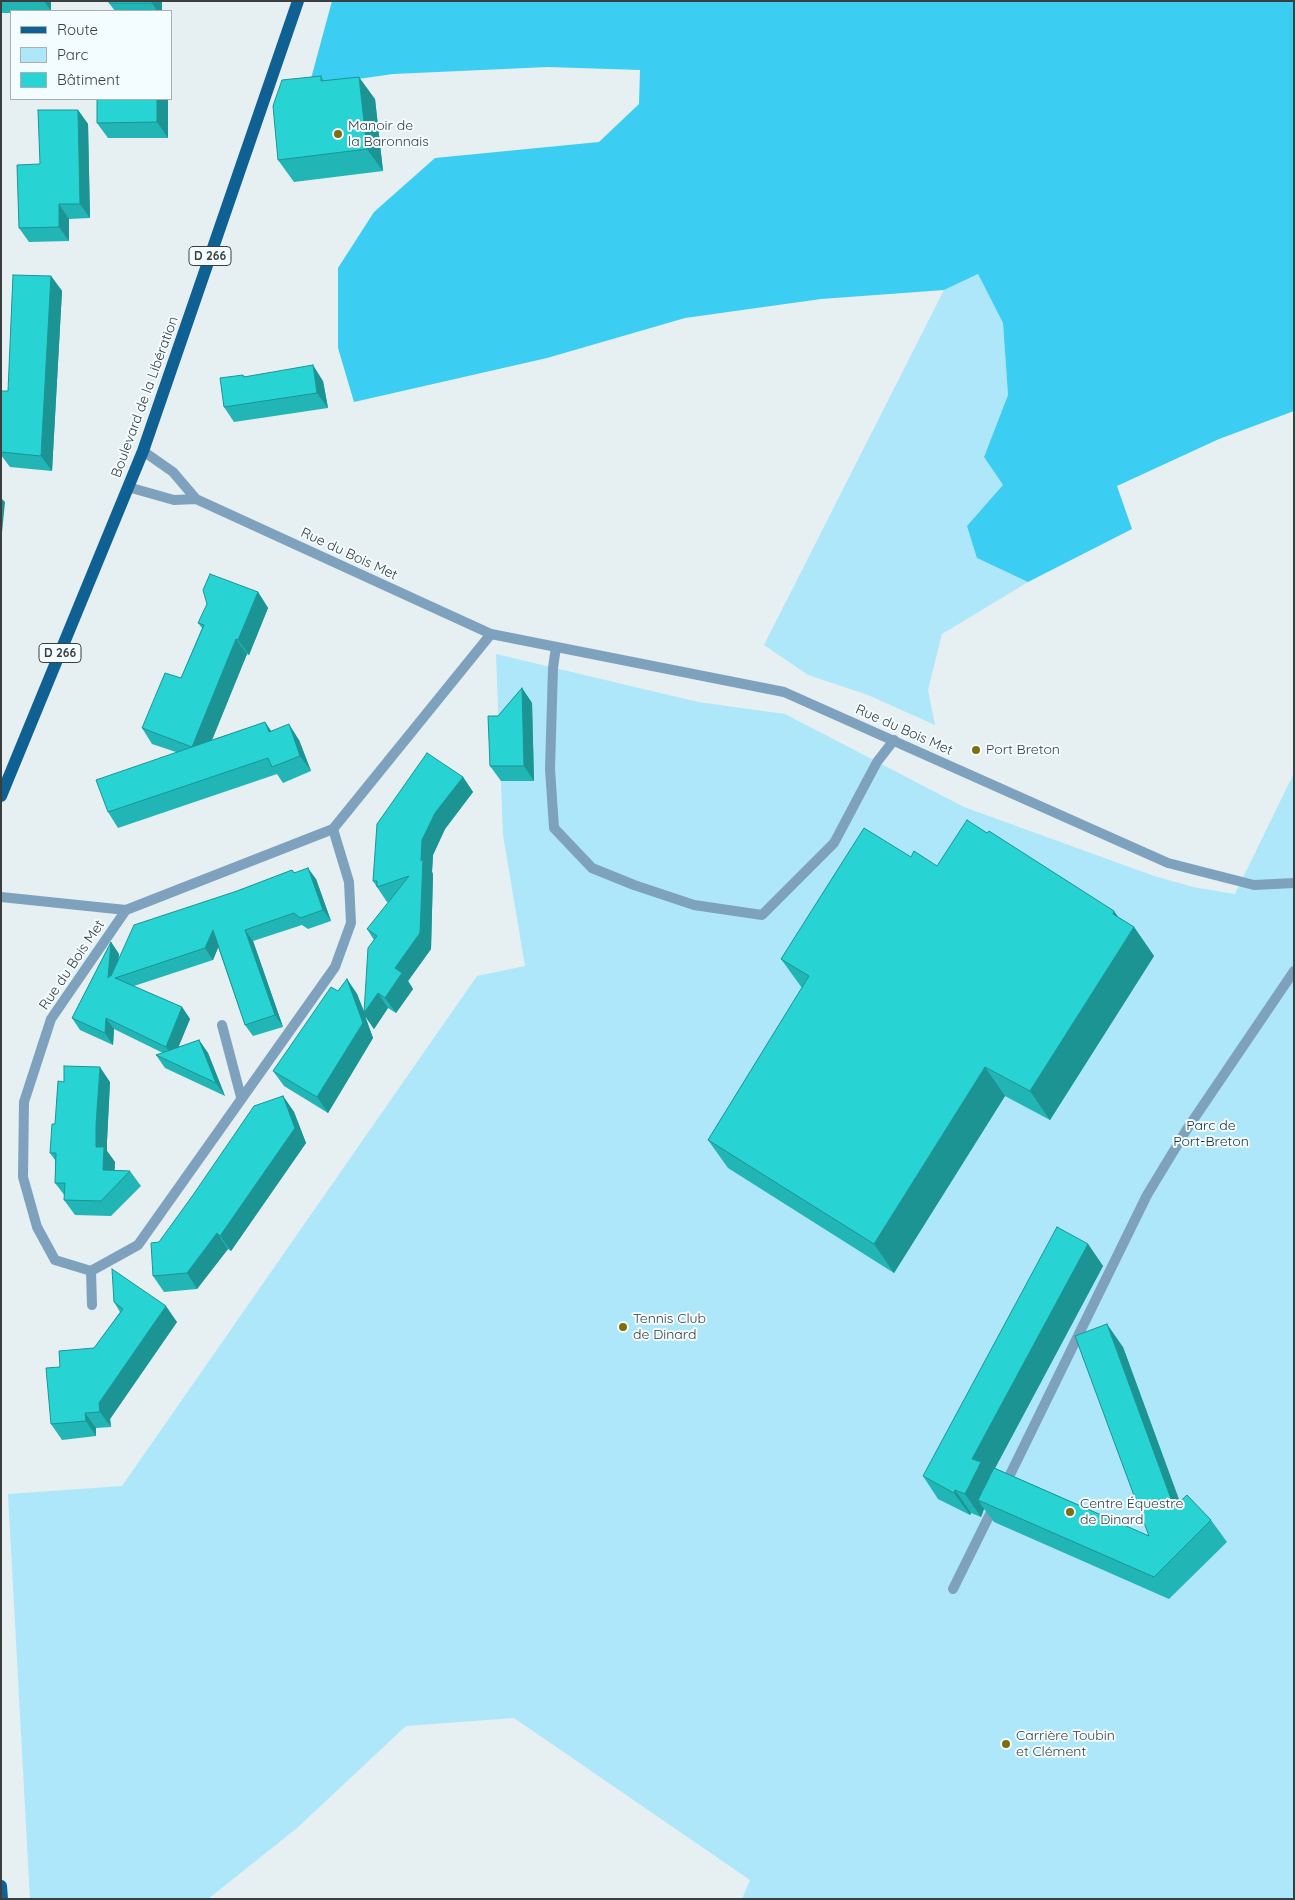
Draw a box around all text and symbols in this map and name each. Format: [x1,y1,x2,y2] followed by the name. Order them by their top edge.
[10,10,172,100] legend
[57,20,98,39] text: Route
[57,45,88,64] text: Parc
[57,70,120,89] text: Bâtiment
[348,118,429,150] place label: Manoir de la Baronnais
[332,128,344,140] marker: Manoir de la Baronnais
[189,247,231,266] road number: D 266
[108,314,182,480] street label: Boulevard de la Libération
[298,524,400,584] street label: Rue du Bois Met
[39,644,81,662] road number: D 266
[853,701,955,759] street label: Rue du Bois Met
[986,742,1060,758] place label: Port Breton
[970,744,982,756] marker: Port Breton
[36,917,108,1013] street label: Rue du Bois Met
[1173,1118,1249,1150] park label: Parc de Port-Breton
[633,1311,706,1344] place label: Tennis Club de Dinard
[617,1321,629,1333] marker: Tennis Club de Dinard
[1080,1496,1183,1528] place label: Centre Équestre de Dinard
[1064,1506,1076,1518] marker: Centre Équestre de Dinard
[1016,1728,1115,1760] place label: Carrière Toubin et Clément
[1000,1738,1012,1750] marker: Carrière Toubin et Clément

